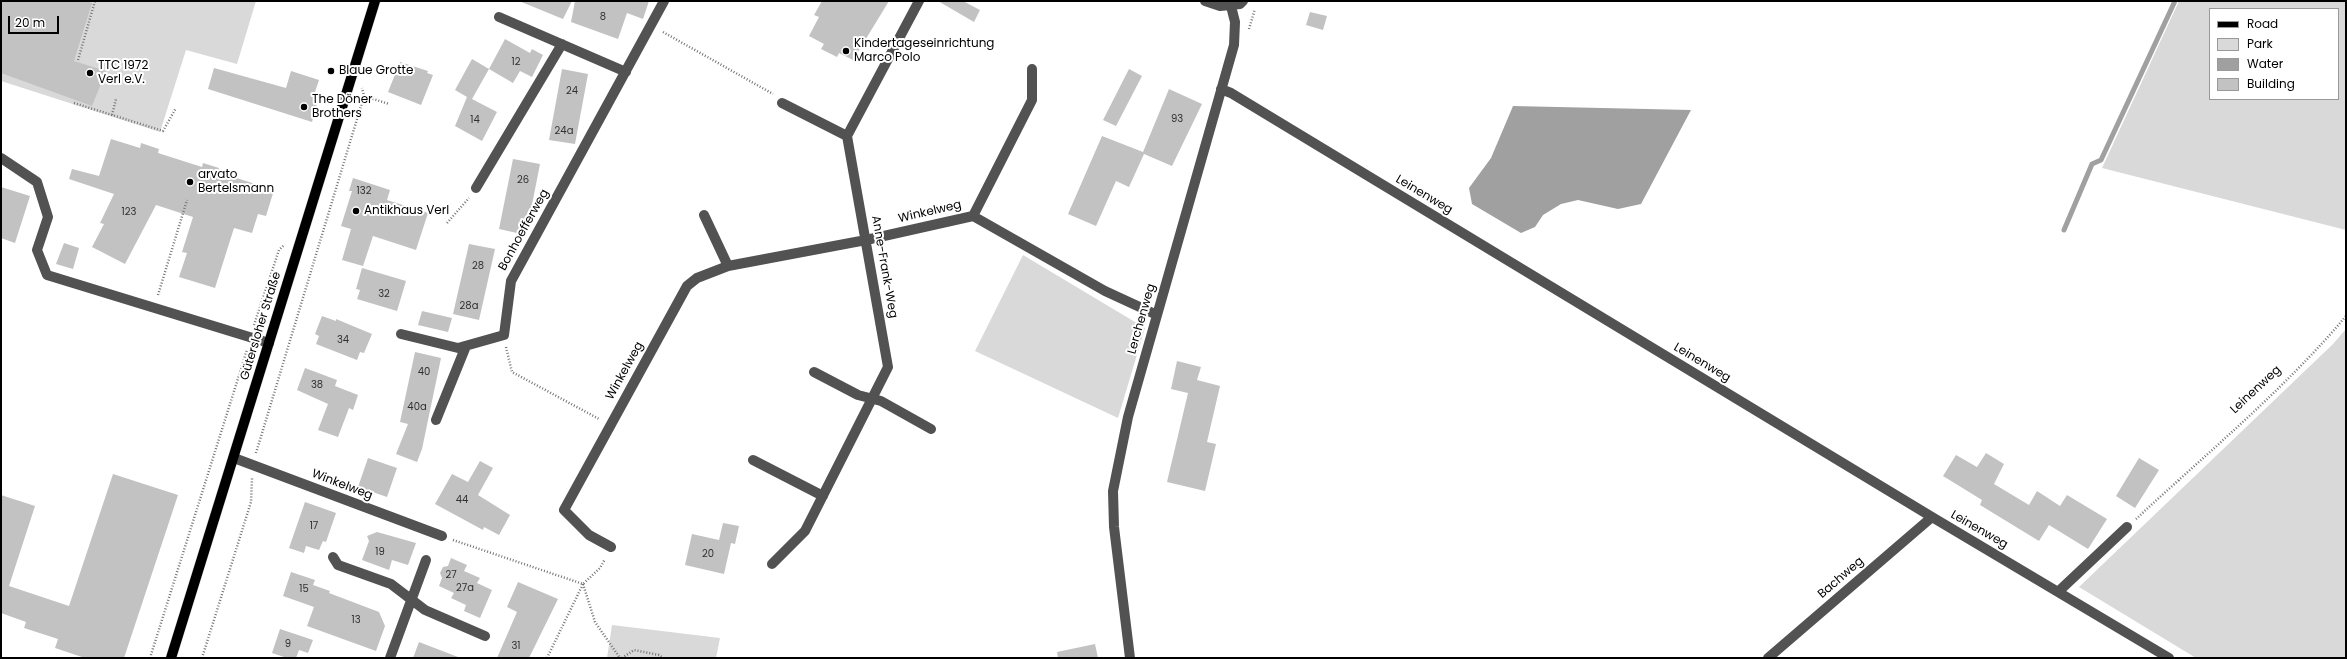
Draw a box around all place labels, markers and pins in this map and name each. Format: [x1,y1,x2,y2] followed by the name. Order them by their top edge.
[854,37,994,65] place label: Kindertageseinrichtung Marco Polo
[841,46,851,56] marker: Kindertageseinrichtung Marco Polo
[98,59,148,87] place label: TTC 1972 Verl e.V.
[339,64,413,78] place label: Blaue Grotte
[326,66,336,76] marker: Blaue Grotte
[85,68,95,78] marker: TTC 1972 Verl e.V.
[312,93,373,121] place label: The Döner Brothers
[299,102,309,112] marker: The Döner Brothers
[198,168,274,196] place label: arvato Bertelsmann
[185,177,195,187] marker: arvato Bertelsmann
[364,204,449,218] place label: Antikhaus Verl
[351,206,361,216] marker: Antikhaus Verl

